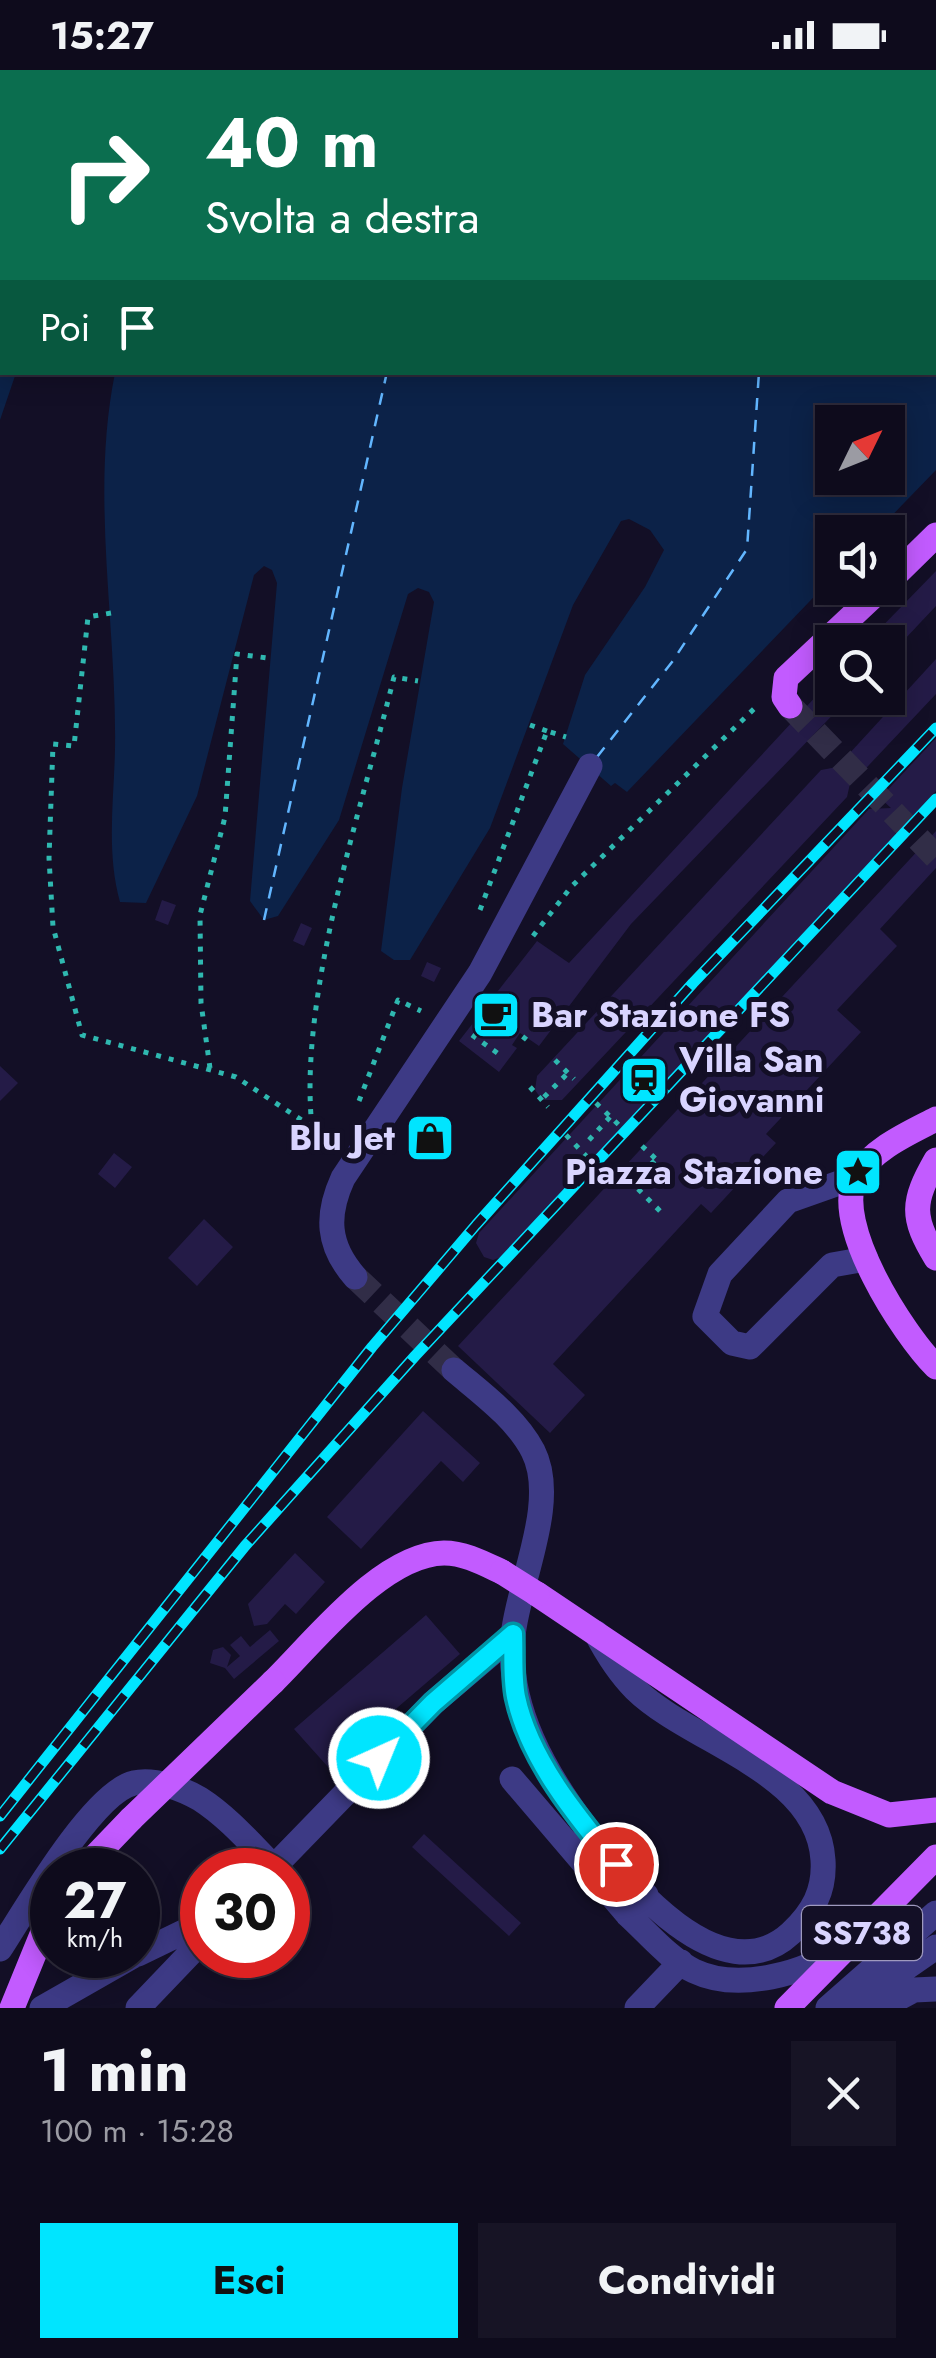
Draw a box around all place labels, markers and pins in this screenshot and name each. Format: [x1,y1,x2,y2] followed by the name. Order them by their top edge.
[470,989,522,1041] cafe icon: Bar Stazione FS
[531,990,790,1040] place label: Bar Stazione FS
[678,1035,825,1125] place label: Villa San Giovanni
[618,1054,670,1106] station icon: Villa San Giovanni
[404,1112,456,1164] shop icon: Blu Jet
[289,1113,395,1163] place label: Blu Jet
[832,1146,884,1198] place icon: Piazza Stazione
[565,1147,823,1197] place label: Piazza Stazione
[574,1822,659,1907] pin

